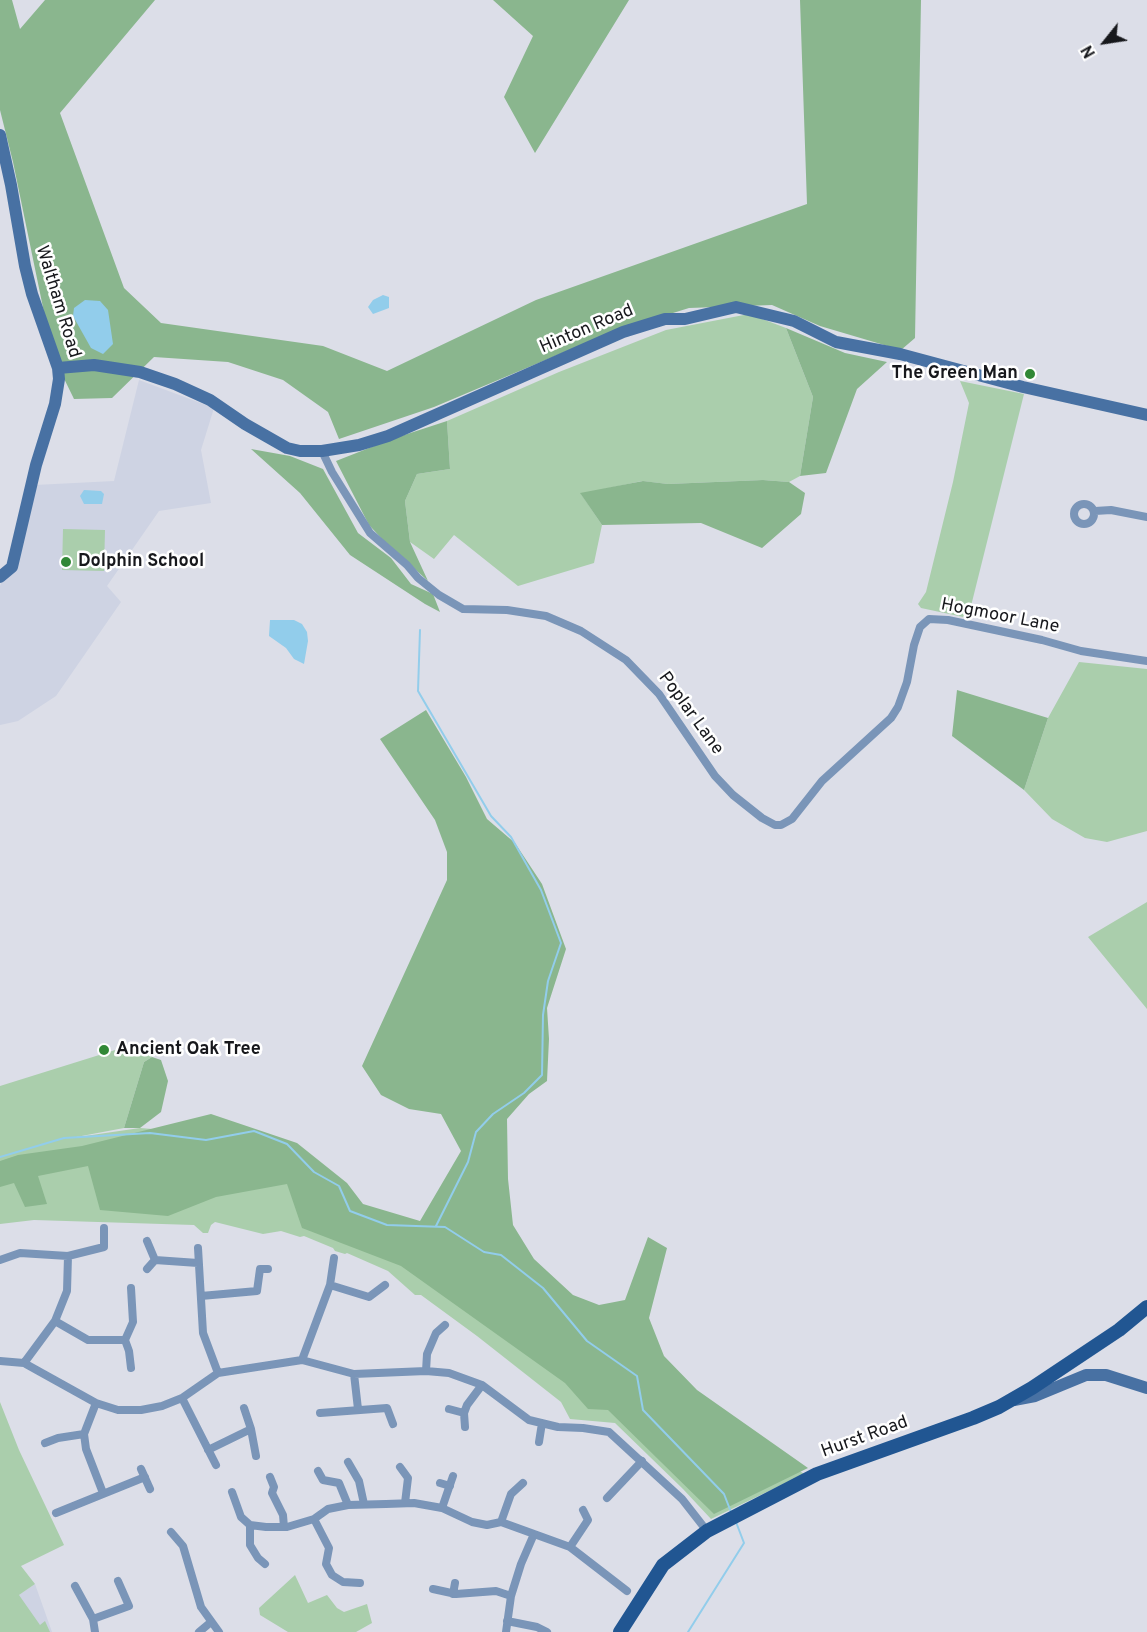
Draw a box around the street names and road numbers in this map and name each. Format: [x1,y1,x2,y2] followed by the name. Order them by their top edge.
[30,243,84,361] street label: Waltham Road
[537,301,637,359] street label: Hinton Road
[939,595,1061,639] street label: Hogmoor Lane
[653,668,727,760] street label: Poplar Lane
[819,1412,911,1464] street label: Hurst Road

